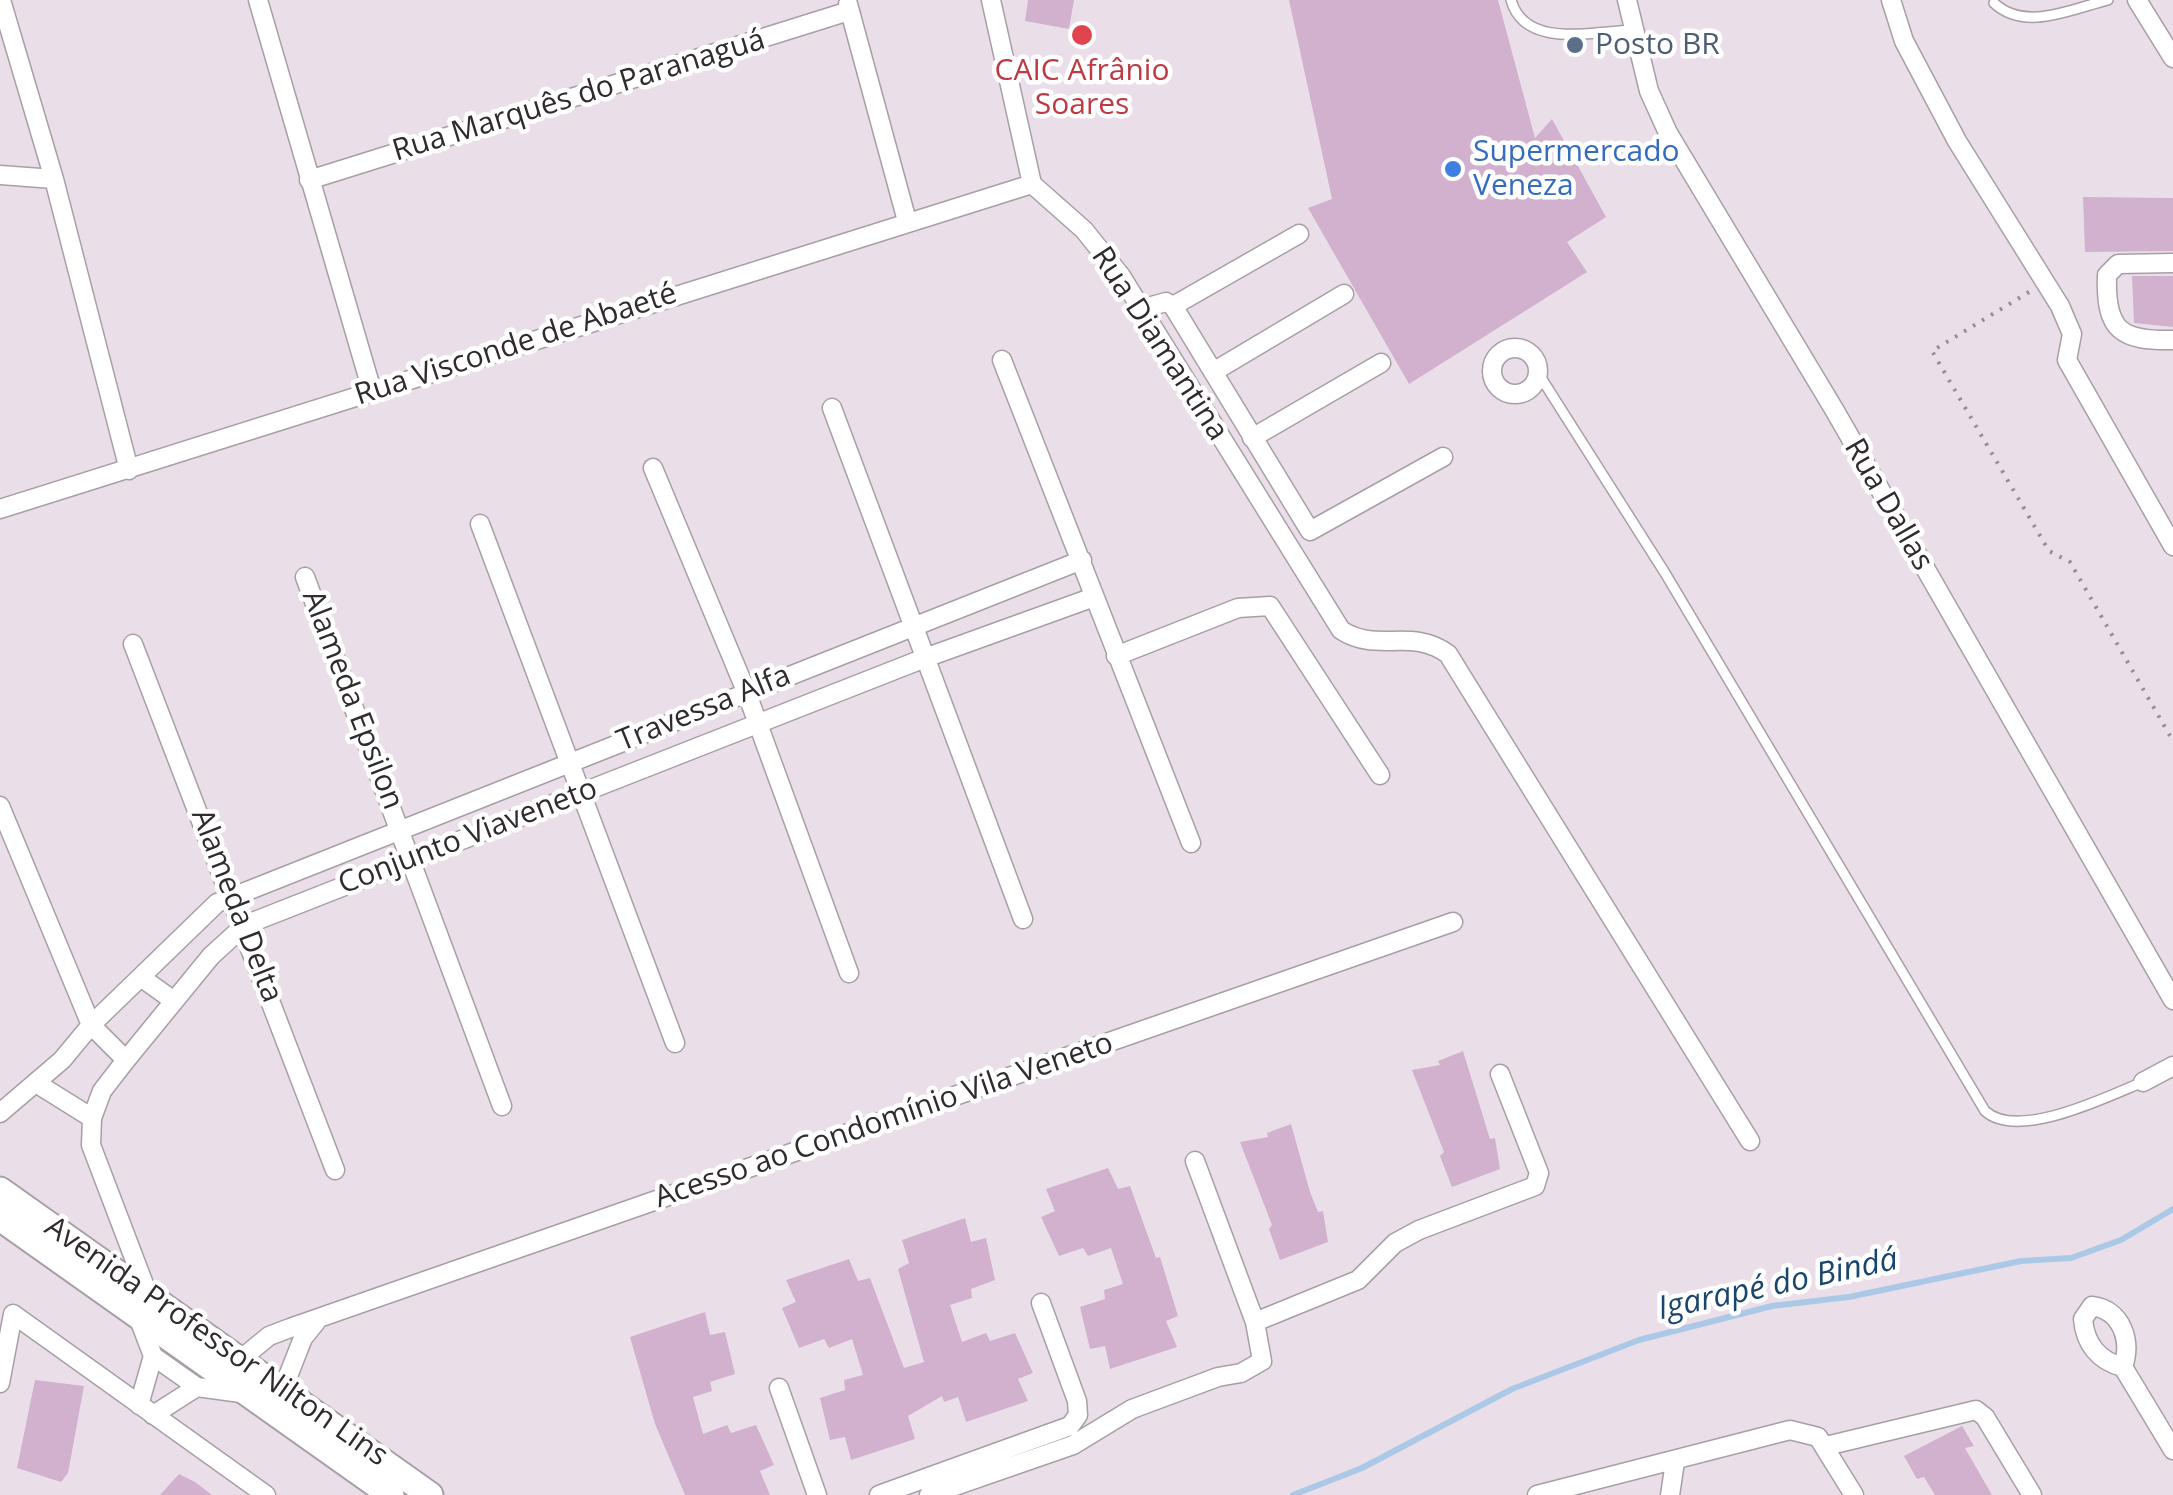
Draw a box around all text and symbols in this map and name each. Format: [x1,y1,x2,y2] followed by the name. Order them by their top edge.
[389,22,769,170] street label: Rua Marquês do Paranaguá
[1069,22,1095,48] marker: CAIC Afrânio Soares
[1595,27,1720,63] place label: Posto BR
[1564,34,1586,56] marker: Posto BR
[995,53,1169,124] place label: CAIC Afrânio Soares
[1473,134,1680,204] place label: Supermercado Veneza
[1442,158,1464,180] marker: Supermercado Veneza
[1083,240,1235,448] street label: Rua Diamantina
[351,276,681,414] street label: Rua Visconde de Abaeté
[1836,433,1940,577] street label: Rua Dallas
[294,585,410,815] street label: Alameda Epsilon
[612,658,796,760] street label: Travessa Alfa
[334,771,602,903] street label: Conjunto Viaveneto
[183,804,289,1008] street label: Alameda Delta
[650,1025,1118,1217] street label: Acesso ao Condomínio Vila Veneto
[38,1210,394,1474] street label: Avenida Professor Nilton Lins
[1655,1241,1901,1329] water label: Igarapé do Bindá

